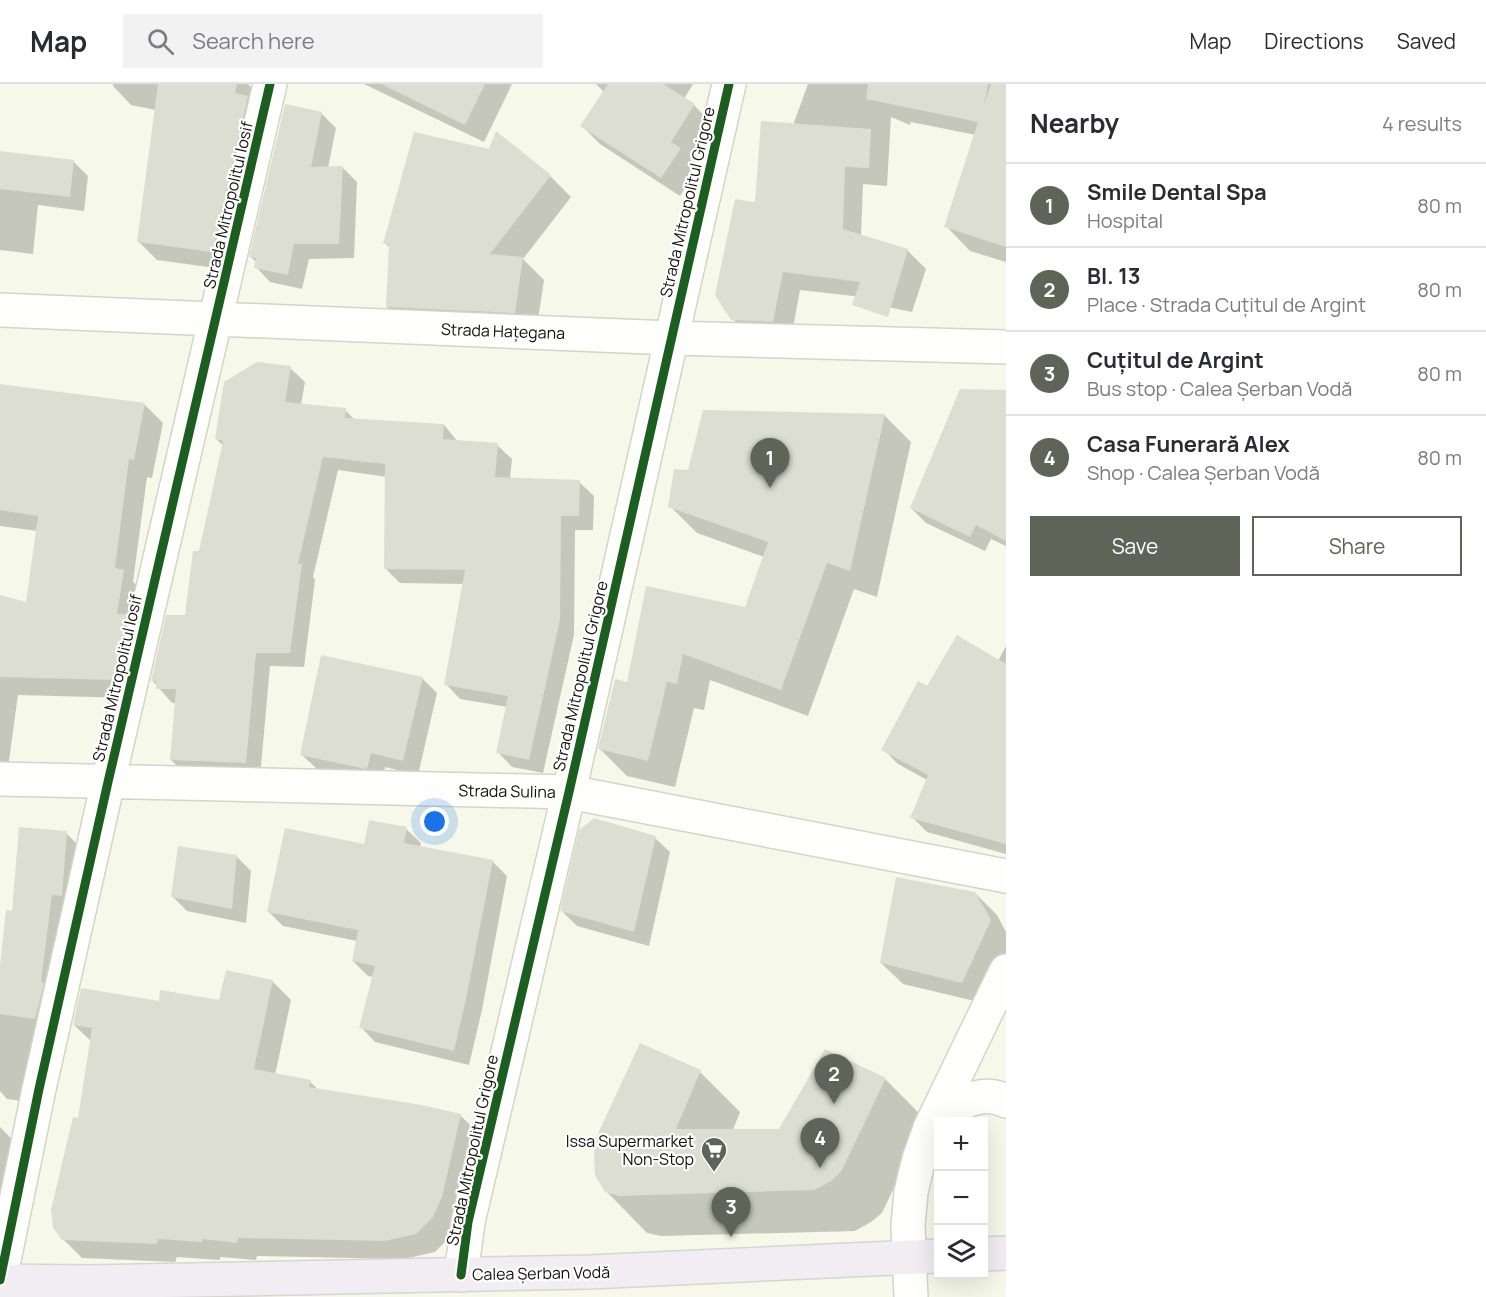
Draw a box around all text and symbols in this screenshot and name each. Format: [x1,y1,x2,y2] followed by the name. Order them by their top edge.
[123,14,543,68] search box
[30,22,87,60] text: Map
[144,25,177,58] icon: search
[192,26,315,56] text: Search here
[1190,27,1231,55] text: Map
[1264,27,1364,55] text: Directions
[1397,27,1456,55] text: Saved
[654,105,720,299] street label: Strada Mitropolitul Grigore
[1030,105,1119,141] text: Nearby
[1382,110,1462,137] text: 4 results
[198,119,258,291] street label: Strada Mitropolitul Iosif
[1087,177,1267,207] text: Smile Dental Spa
[1045,192,1054,219] text: 1
[1417,192,1462,219] text: 80 m
[1087,207,1163,234] text: Hospital
[1087,261,1141,291] text: Bl. 13
[1044,276,1055,303] text: 2
[1417,276,1462,303] text: 80 m
[1087,291,1366,318] text: Place · Strada Cuțitul de Argint
[441,318,565,344] street label: Strada Hațegana
[1087,345,1264,375] text: Cuțitul de Argint
[1044,360,1055,387] text: 3
[1417,360,1462,387] text: 80 m
[1087,375,1352,402] text: Bus stop · Calea Șerban Vodă
[1087,429,1290,459] text: Casa Funerară Alex
[750,438,790,488] pin: 1
[1043,444,1056,471] text: 4
[1417,444,1462,471] text: 80 m
[1087,459,1320,486] text: Shop · Calea Șerban Vodă
[1030,516,1240,576] button: Save
[1252,516,1462,576] button: Share
[547,579,613,773] street label: Strada Mitropolitul Grigore
[87,592,147,764] street label: Strada Mitropolitul Iosif
[458,779,556,803] street label: Strada Sulina
[420,807,449,836] your location
[441,1052,503,1248] street label: Strada Mitropolitul Grigore
[814,1054,854,1104] pin: 2
[934,1117,988,1279] map controls
[934,1117,988,1171] button: +
[800,1118,840,1168] pin: 4
[566,1130,694,1170] place label: Issa Supermarket Non-Stop
[699,1135,729,1173] supermarket icon: Issa Supermarket Non-Stop
[934,1171,988,1225] button: −
[712,1188,750,1237] pin: 3
[934,1225,988,1279] button: layers
[472,1261,610,1285] street label: Calea Șerban Vodă

